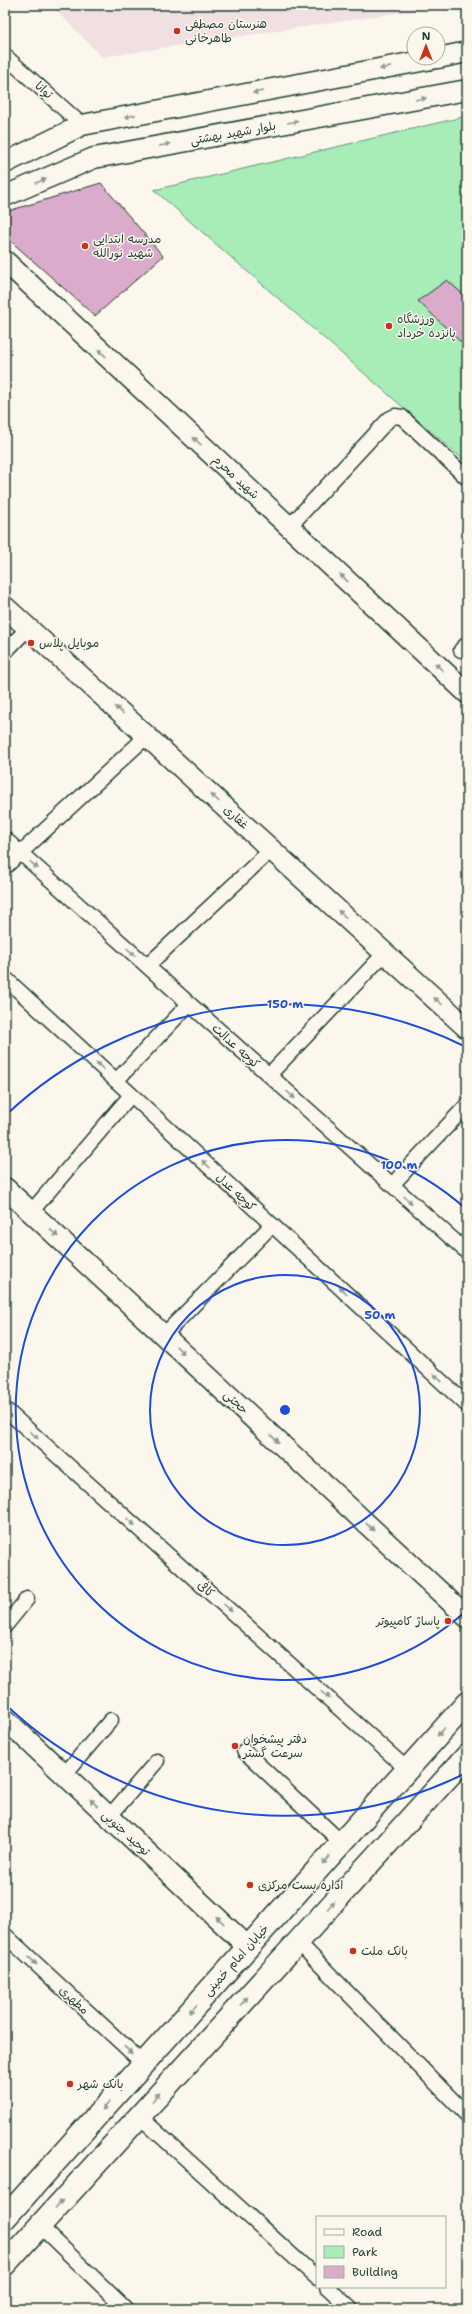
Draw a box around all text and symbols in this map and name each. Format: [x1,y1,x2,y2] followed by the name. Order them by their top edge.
[185,16,267,46] place label: هنرستان مصطفی طاهرخانی
[172,26,182,36] marker: هنرستان مصطفی طاهرخانی
[406,26,446,66] north arrow
[422,29,431,44] text: N
[379,65,392,71] one-way arrow
[32,78,57,103] street label: توانا
[251,89,264,95] one-way arrow
[415,95,427,101] one-way arrow
[124,113,136,119] one-way arrow
[189,118,277,148] street label: بلوار شهید بهشتی
[287,119,299,125] one-way arrow
[159,142,171,148] one-way arrow
[35,177,47,183] one-way arrow
[93,231,161,261] place label: مدرسه ابتدایی شهید نورالله
[80,241,90,251] marker: مدرسه ابتدایی شهید نورالله
[397,311,456,341] place label: ورزشگاه پانزده خرداد
[384,321,394,331] marker: ورزشگاه پانزده خرداد
[97,348,107,357] one-way arrow
[192,437,202,446] one-way arrow
[209,451,263,503] street label: شهید محرم
[339,574,348,583] one-way arrow
[39,635,99,651] place label: موبایل پلاس
[26,638,36,648] marker: موبایل پلاس
[433,662,444,671] one-way arrow
[114,706,124,715] one-way arrow
[210,793,220,803] one-way arrow
[220,801,252,833] street label: غفاری
[29,861,39,870] one-way arrow
[337,909,347,919] one-way arrow
[126,947,136,957] one-way arrow
[267,996,303,1012] text: 150 m
[433,997,443,1006] one-way arrow
[209,1020,263,1072] street label: کوچه عدالت
[95,1062,105,1071] one-way arrow
[285,1090,296,1099] one-way arrow
[381,1157,418,1173] text: 100 m
[201,1159,211,1169] one-way arrow
[213,1169,259,1215] street label: کوچه عدل
[404,1195,413,1204] one-way arrow
[49,1229,59,1238] one-way arrow
[338,1285,348,1295] one-way arrow
[365,1307,396,1323] text: 50 m
[175,1346,185,1355] one-way arrow
[433,1374,443,1383] one-way arrow
[220,1387,252,1417] street label: حجتی
[278,1403,292,1417] centre of rings
[29,1430,39,1440] one-way arrow
[270,1434,280,1444] one-way arrow
[126,1517,136,1526] one-way arrow
[365,1523,376,1532] one-way arrow
[194,1577,218,1601] street label: کافی
[223,1604,233,1613] one-way arrow
[375,1613,440,1629] place label: پاساژ کامپیوتر
[443,1616,453,1626] marker: پاساژ کامپیوتر
[320,1690,329,1699] one-way arrow
[436,1727,446,1737] one-way arrow
[242,1731,307,1761] place label: دفتر پیشخوان سرعت گستر
[230,1741,240,1751] marker: دفتر پیشخوان سرعت گستر
[89,1798,99,1807] one-way arrow
[99,1807,154,1860] street label: توحید جنوبی
[322,1855,331,1865] one-way arrow
[258,1877,343,1893] place label: اداره پست مرکزی
[245,1880,255,1890] marker: اداره پست مرکزی
[327,1900,336,1910] one-way arrow
[215,1915,225,1925] one-way arrow
[200,1921,273,2000] street label: خیابان امام خمینی
[361,1943,408,1959] place label: بانک ملت
[348,1946,358,1956] marker: بانک ملت
[28,1957,39,1966] one-way arrow
[56,1982,92,2018] street label: مطهری
[239,1996,249,2006] one-way arrow
[188,2004,197,2014] one-way arrow
[123,2045,133,2055] one-way arrow
[77,2076,123,2092] place label: بانک شهر
[65,2079,75,2089] marker: بانک شهر
[152,2092,161,2103] one-way arrow
[101,2101,111,2111] one-way arrow
[55,2199,64,2209] one-way arrow
[316,2216,446,2288] legend
[352,2224,383,2240] text: Road
[352,2244,378,2260] text: Park
[352,2264,398,2280] text: Building

